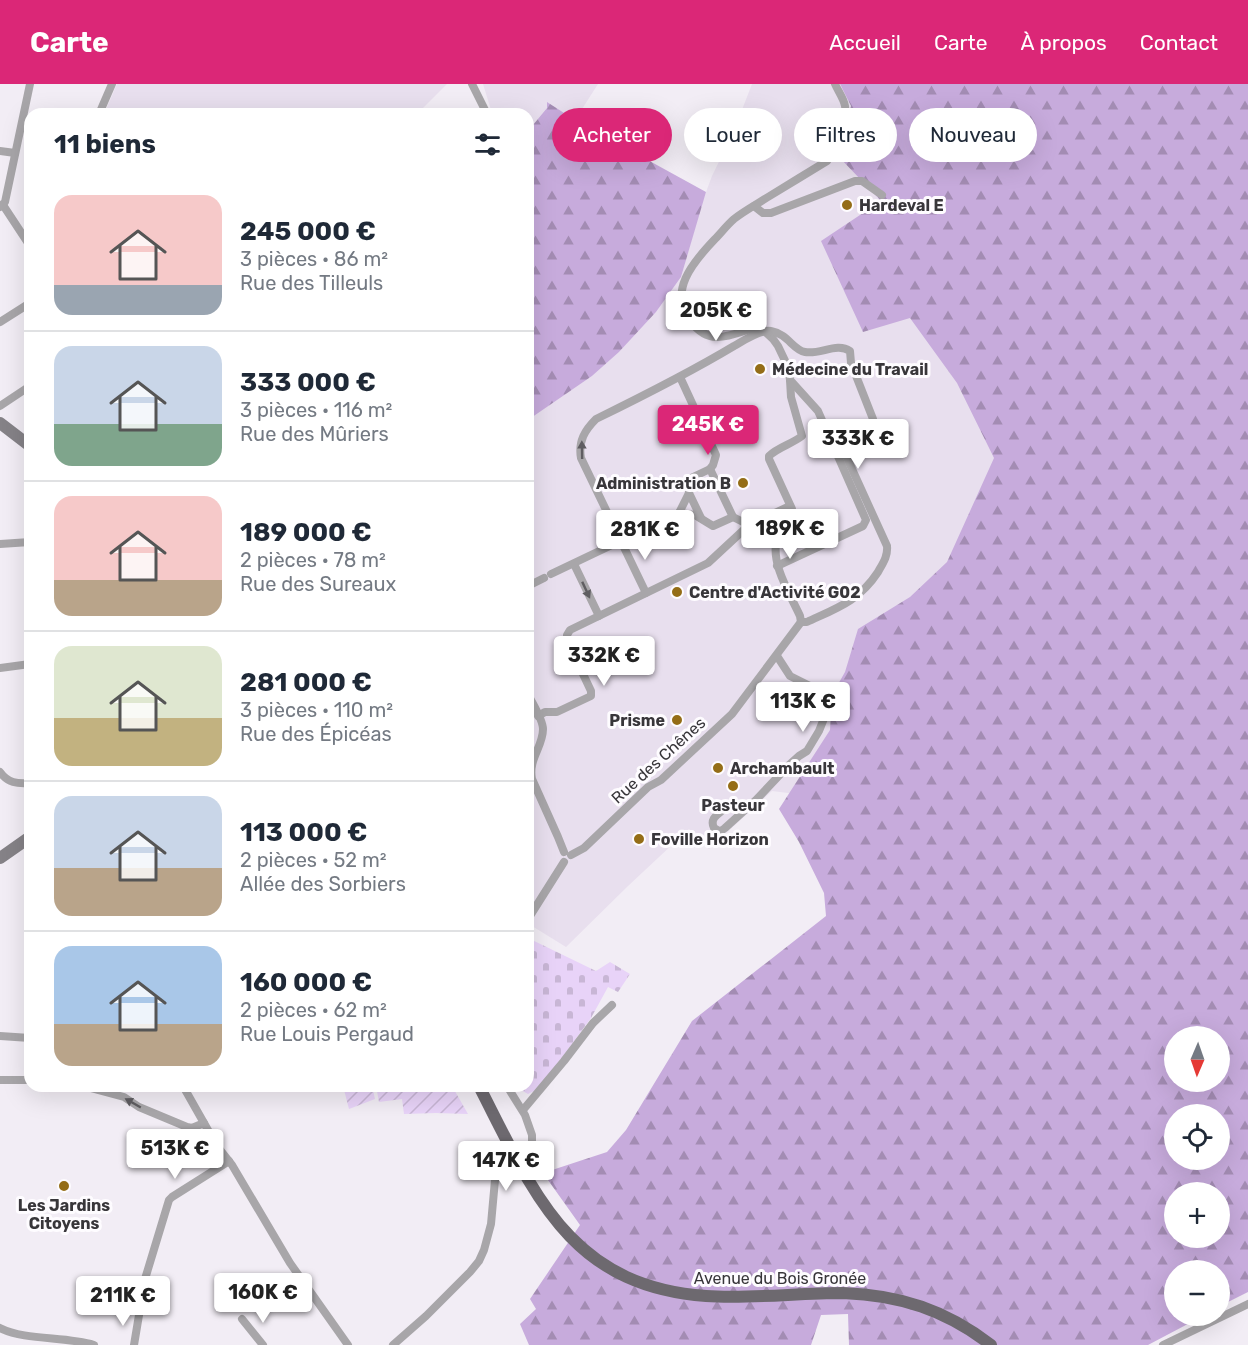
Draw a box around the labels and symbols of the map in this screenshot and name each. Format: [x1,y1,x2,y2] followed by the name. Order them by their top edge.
[859,196,944,215] place label: Hardeval E
[840,198,854,212] marker: Hardeval E
[667,291,765,342] pin: 205K €
[772,360,928,379] place label: Médecine du Travail
[753,362,767,376] marker: Médecine du Travail
[659,405,757,456] pin: 245K €
[809,419,907,470] pin: 333K €
[577,440,586,459] one-way arrow
[596,474,731,493] place label: Administration B
[736,476,750,490] marker: Administration B
[741,509,839,560] pin: 189K €
[596,510,694,561] pin: 281K €
[582,581,591,598] one-way arrow
[689,583,861,602] place label: Centre d'Activité G02
[670,585,684,599] marker: Centre d'Activité G02
[555,636,653,687] pin: 332K €
[754,682,852,733] pin: 113K €
[609,711,665,730] place label: Prisme
[607,713,709,807] street label: Rue des Chênes
[670,713,684,727] marker: Prisme
[730,759,835,778] place label: Archambault
[711,761,725,775] marker: Archambault
[726,779,740,793] marker: Pasteur
[701,796,765,815] place label: Pasteur
[651,830,769,849] place label: Foville Horizon
[632,832,646,846] marker: Foville Horizon
[1164,1026,1230,1092] north arrow
[124,1098,141,1108] one-way arrow
[126,1129,224,1180] pin: 513K €
[457,1141,555,1192] pin: 147K €
[57,1179,71,1193] marker: Les Jardins Citoyens
[18,1196,110,1233] place label: Les Jardins Citoyens
[694,1269,866,1288] street label: Avenue du Bois Gronée
[214,1273,312,1324] pin: 160K €
[74,1276,172,1327] pin: 211K €

